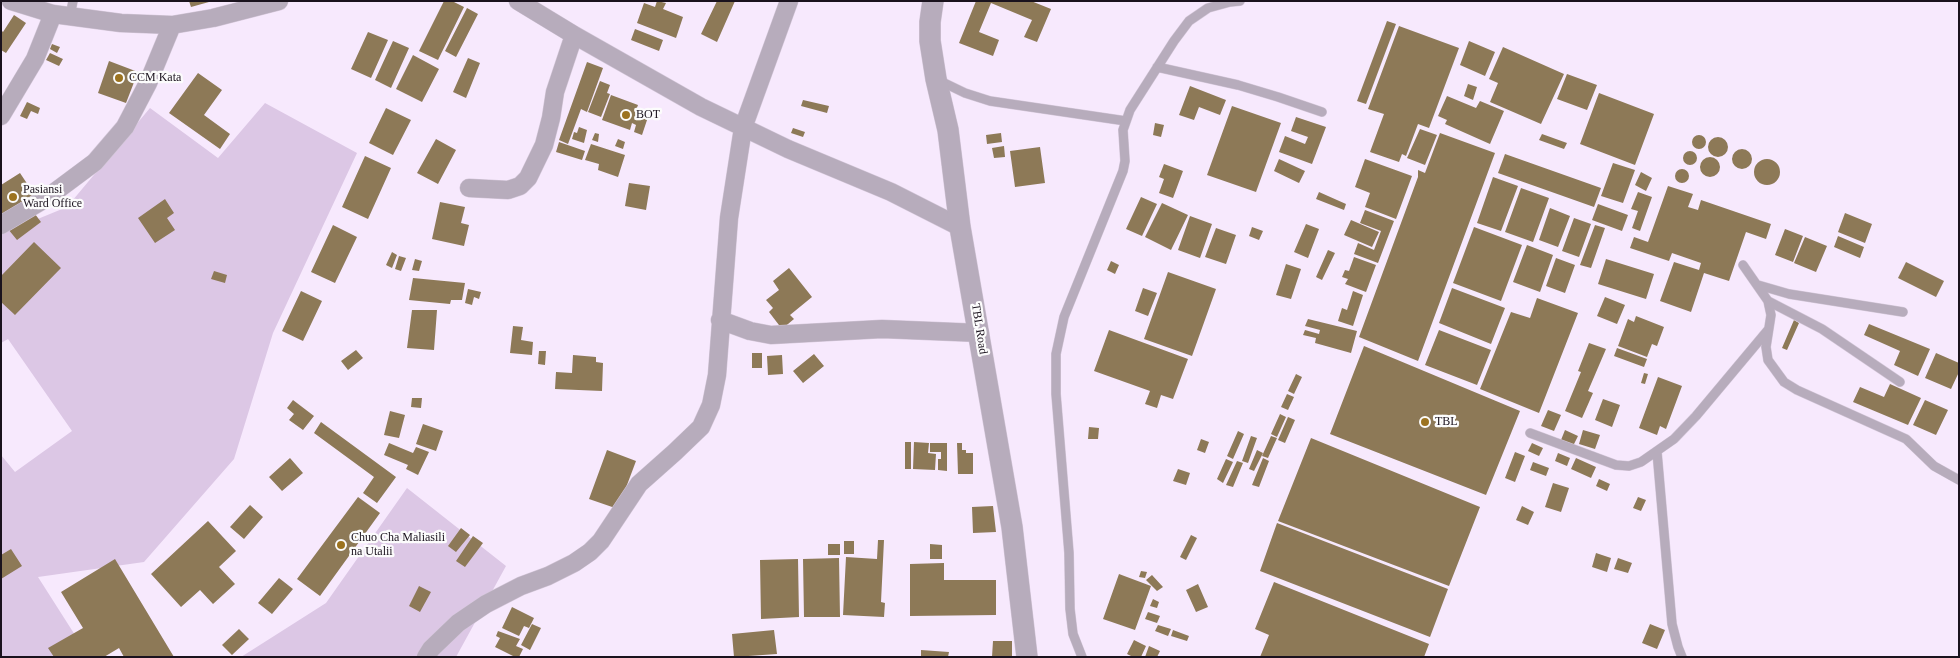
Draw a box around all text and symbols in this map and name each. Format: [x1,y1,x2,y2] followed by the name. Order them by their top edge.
[129,71,181,85] place label: CCM Kata
[113,72,125,84] marker: CCM Kata
[636,108,660,122] place label: BOT
[620,109,632,121] marker: BOT
[23,183,82,211] place label: Pasiansi Ward Office
[7,191,19,203] marker: Pasiansi Ward Office
[968,303,990,355] street label: TBL Road
[1435,415,1458,429] place label: TBL
[1419,416,1431,428] marker: TBL
[351,531,445,559] place label: Chuo Cha Maliasili na Utalii
[335,539,347,551] marker: Chuo Cha Maliasili na Utalii

